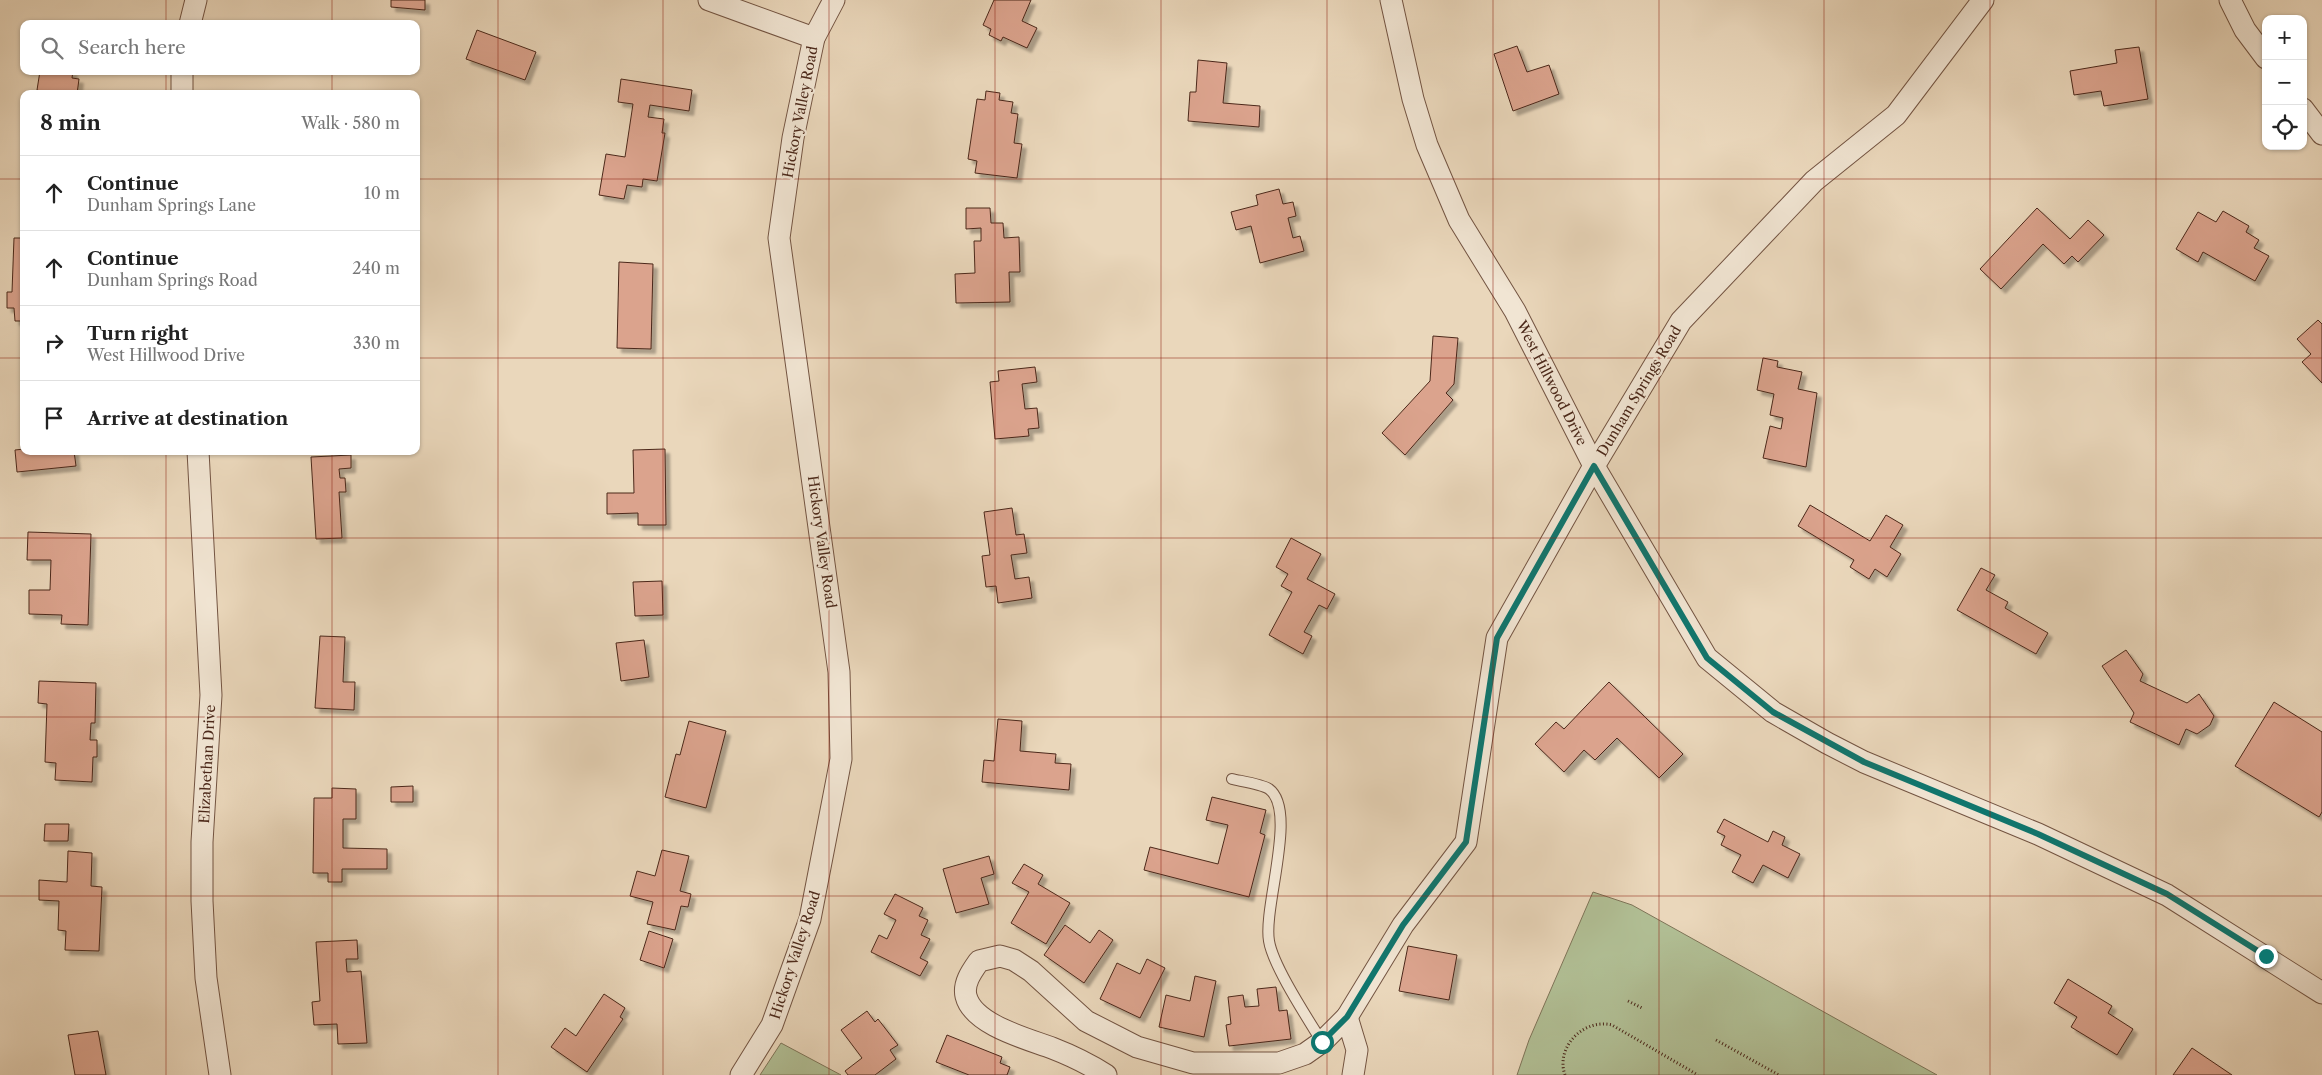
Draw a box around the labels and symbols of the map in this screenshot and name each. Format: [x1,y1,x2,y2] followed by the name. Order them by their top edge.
[778,44,822,179] street label: Hickory Valley Road
[1512,316,1591,449] street label: West Hillwood Drive
[1593,322,1685,460] street label: Dunham Springs Road
[804,474,840,610] street label: Hickory Valley Road
[195,704,219,824] street label: Elizabethan Drive
[766,888,824,1021] street label: Hickory Valley Road
[2255,945,2278,968] route end
[1311,1031,1334,1054] route start

